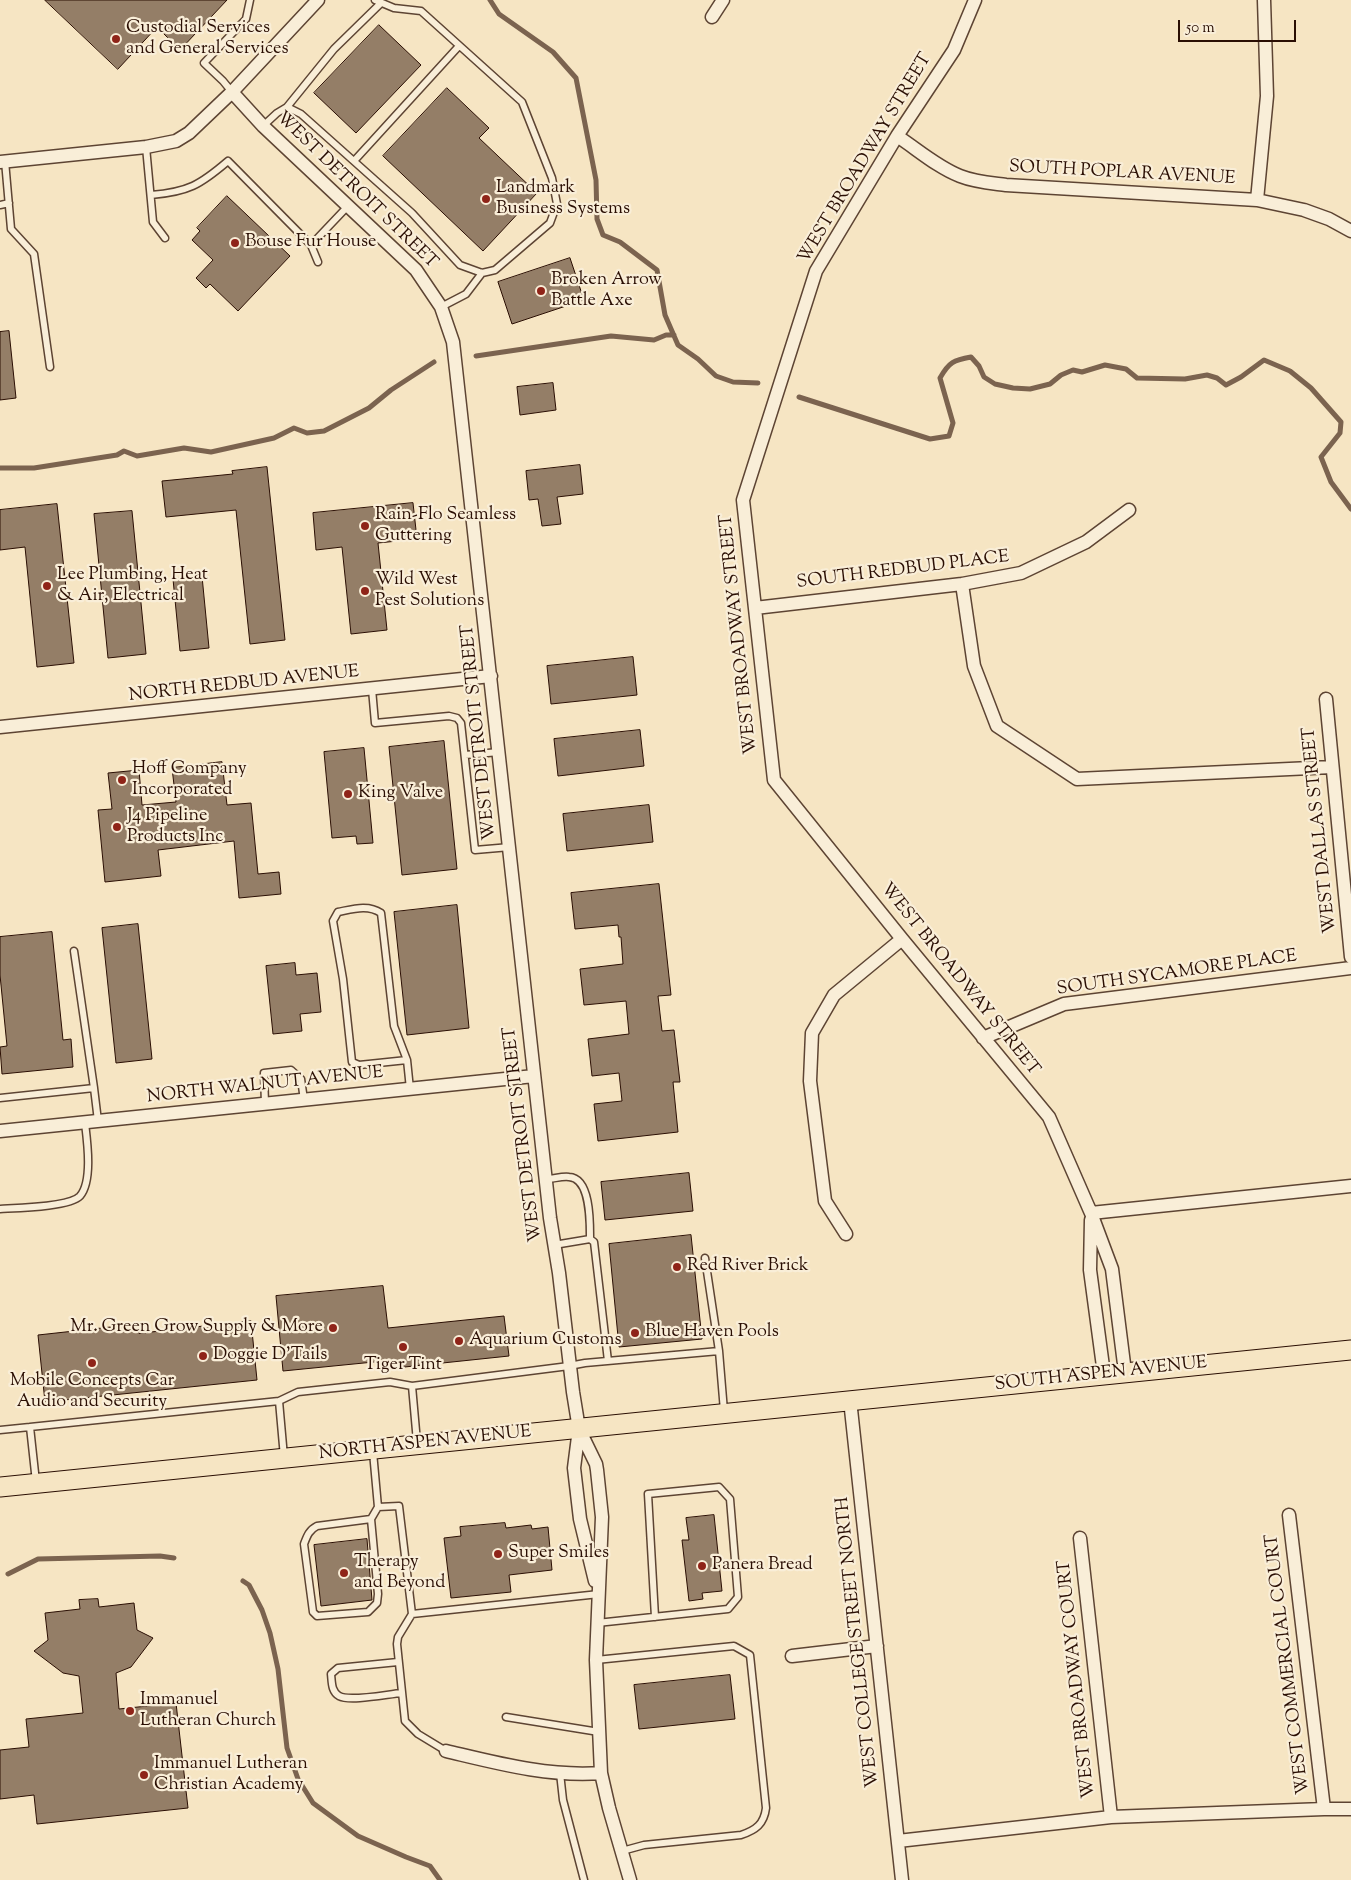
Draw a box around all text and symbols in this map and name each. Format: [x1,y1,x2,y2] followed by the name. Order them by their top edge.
[1181,10,1298,42] scale bar
[126,18,289,60] place label: Custodial Services and General Services
[1186,18,1215,39] text: 50 m
[110,33,122,45] marker: Custodial Services and General Services
[795,50,937,268] street label: WEST BROADWAY STREET
[271,108,441,274] street label: WEST DETROIT STREET
[1008,157,1236,191] street label: SOUTH POPLAR AVENUE
[496,178,630,220] place label: Landmark Business Systems
[480,193,492,205] marker: Landmark Business Systems
[245,232,376,254] place label: Bouse Fur House
[229,237,241,249] marker: Bouse Fur House
[551,270,662,312] place label: Broken Arrow Battle Axe
[535,285,547,297] marker: Broken Arrow Battle Axe
[375,505,516,548] place label: Rain-Flo Seamless Guttering
[717,513,763,755] street label: WEST BROADWAY STREET
[359,520,371,532] marker: Rain-Flo Seamless Guttering
[796,547,1010,595] street label: SOUTH REDBUD PLACE
[57,565,208,608] place label: Lee Plumbing, Heat & Air, Electrical
[375,570,484,612] place label: Wild West Pest Solutions
[41,580,53,592] marker: Lee Plumbing, Heat & Air, Electrical
[359,585,371,597] marker: Wild West Pest Solutions
[458,623,502,841] street label: WEST DETROIT STREET
[128,662,360,708] street label: NORTH REDBUD AVENUE
[1299,726,1343,934] street label: WEST DALLAS STREET
[132,759,247,802] place label: Hoff Company Incorporated
[116,774,128,786] marker: Hoff Company Incorporated
[358,783,443,805] place label: King Valve
[342,788,354,800] marker: King Valve
[127,806,223,849] place label: J4 Pipeline Products Inc
[111,821,123,833] marker: J4 Pipeline Products Inc
[875,879,1043,1081] street label: WEST BROADWAY STREET
[1056,946,1298,1002] street label: SOUTH SYCAMORE PLACE
[500,1025,548,1243] street label: WEST DETROIT STREET
[146,1063,384,1109] street label: NORTH WALNUT AVENUE
[687,1256,809,1278] place label: Red River Brick
[671,1261,683,1273] marker: Red River Brick
[70,1317,323,1339] place label: Mr. Green Grow Supply & More
[327,1322,339,1334] marker: Mr. Green Grow Supply & More
[645,1322,779,1344] place label: Blue Haven Pools
[629,1327,641,1339] marker: Blue Haven Pools
[469,1330,622,1352] place label: Aquarium Customs
[453,1335,465,1347] marker: Aquarium Customs
[397,1341,409,1353] marker: Tiger Tint
[213,1345,327,1367] place label: Doggie D'Tails
[197,1350,209,1362] marker: Doggie D'Tails
[994,1353,1208,1397] street label: SOUTH ASPEN AVENUE
[364,1355,442,1377] place label: Tiger Tint
[86,1357,98,1369] marker: Mobile Concepts Car Audio and Security
[10,1371,174,1414] place label: Mobile Concepts Car Audio and Security
[318,1422,532,1466] street label: NORTH ASPEN AVENUE
[833,1495,885,1789] street label: WEST COLLEGE STREET NORTH
[1262,1533,1316,1795] street label: WEST COMMERCIAL COURT
[508,1543,609,1565] place label: Super Smiles
[492,1548,504,1560] marker: Super Smiles
[354,1552,445,1595] place label: Therapy and Beyond
[712,1555,813,1577] place label: Panera Bread
[1055,1559,1101,1799] street label: WEST BROADWAY COURT
[696,1560,708,1572] marker: Panera Bread
[338,1567,350,1579] marker: Therapy and Beyond
[140,1690,276,1732] place label: Immanuel Lutheran Church
[124,1705,136,1717] marker: Immanuel Lutheran Church
[154,1754,308,1796] place label: Immanuel Lutheran Christian Academy
[138,1769,150,1781] marker: Immanuel Lutheran Christian Academy

